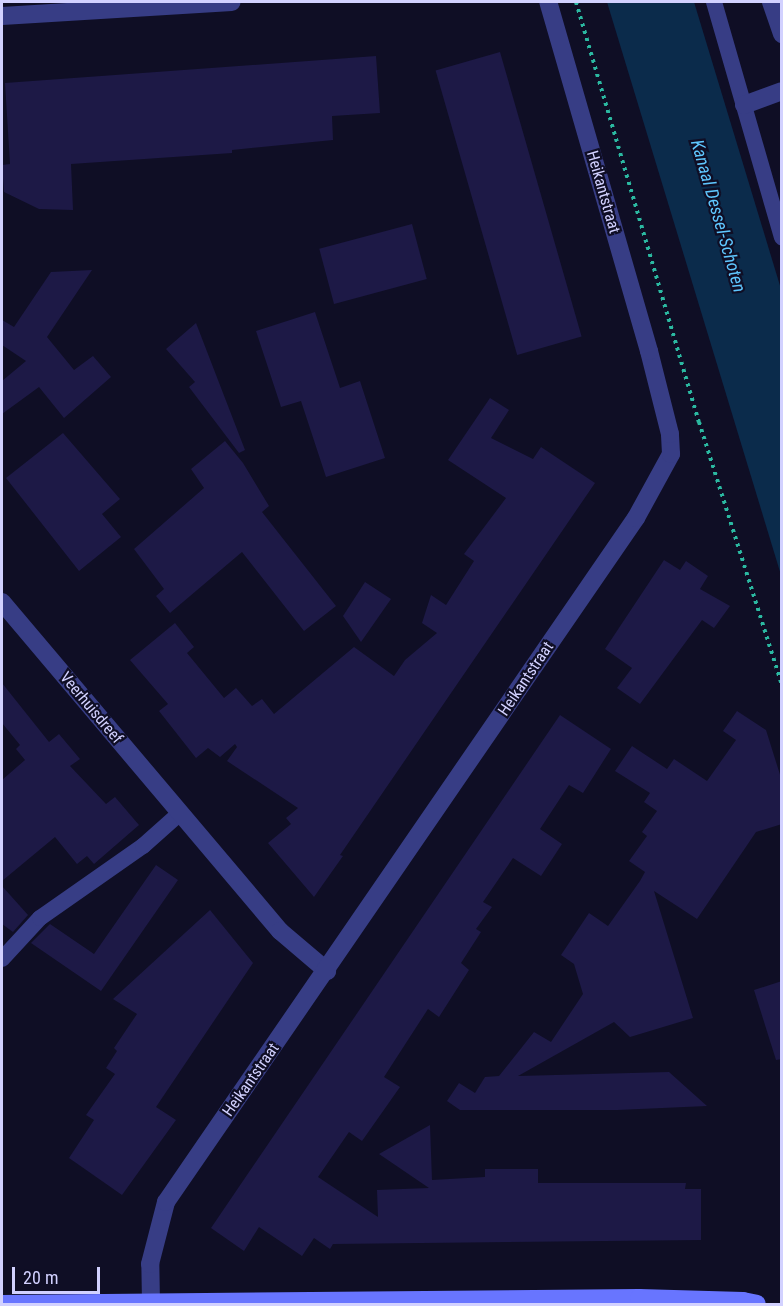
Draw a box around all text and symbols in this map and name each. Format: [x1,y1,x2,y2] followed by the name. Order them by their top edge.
[686,137,750,295] water label: Kanaal Dessel-Schoten
[582,148,624,236] street label: Heikantstraat
[494,638,558,720] street label: Heikantstraat
[55,668,127,748] street label: Veerhuisdreef
[219,1040,283,1120] street label: Heikantstraat
[15,1255,104,1293] scale bar
[23,1267,58,1288] text: 20 m

